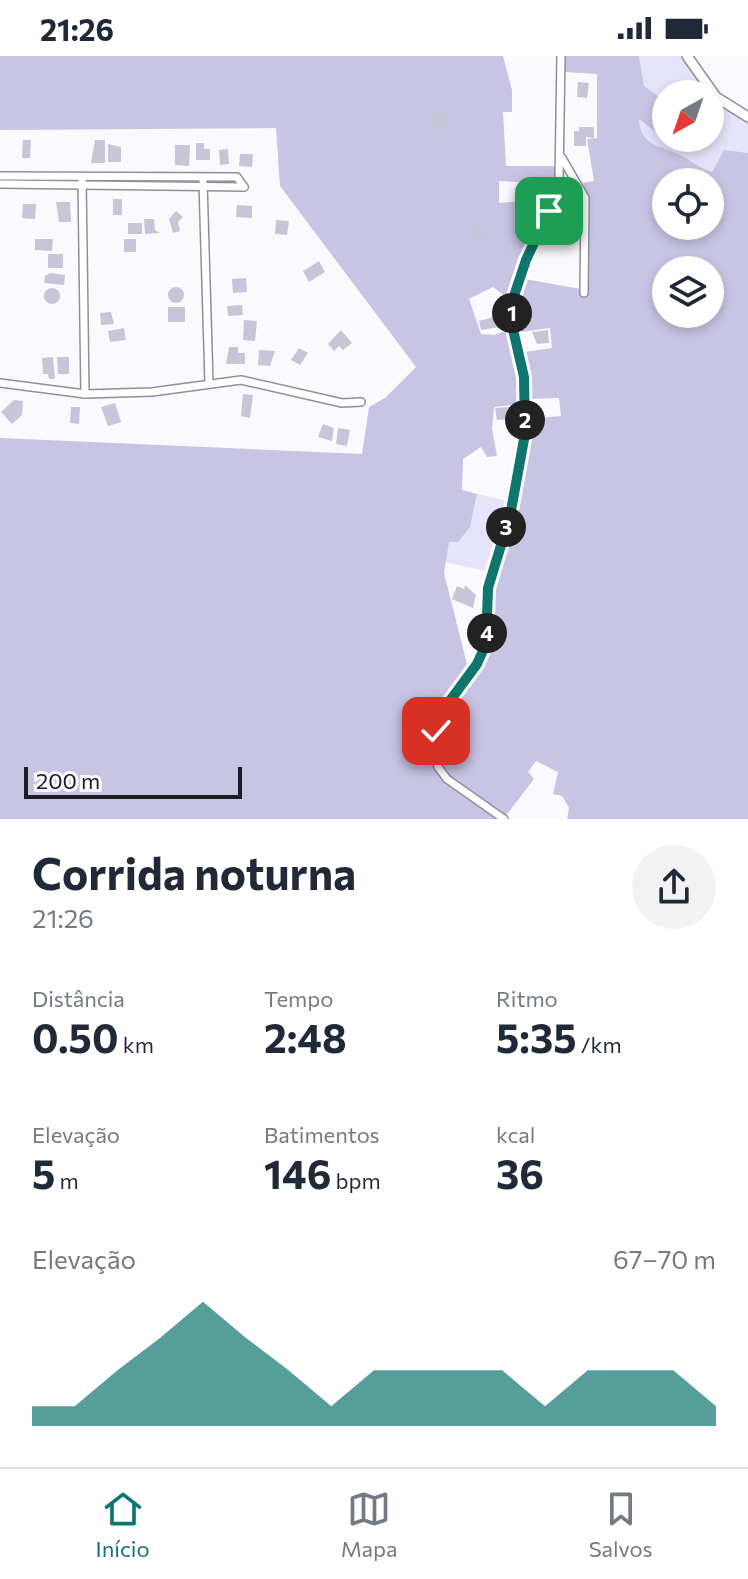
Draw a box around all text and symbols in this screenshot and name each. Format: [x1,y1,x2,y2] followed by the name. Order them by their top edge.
[40,10,114,47] text: 21:26
[652,80,724,152] north arrow
[652,80,724,328] map controls
[652,168,724,240] button: locate
[515,177,583,245] pin
[527,189,571,233] icon: arrive
[652,256,724,328] button: layers
[492,293,532,333] pin: 1
[507,299,517,326] text: 1
[505,400,545,440] pin: 2
[519,406,531,433] text: 2
[486,507,526,547] pin: 3
[500,513,512,540] text: 3
[467,613,507,653] pin: 4
[480,619,494,646] text: 4
[402,697,470,765] pin
[414,709,458,753] icon: check
[24,763,242,799] scale bar
[36,767,100,794] text: 200 m
[32,845,356,899] text: Corrida noturna
[632,845,716,929] button: share
[32,902,94,933] text: 21:26
[32,985,125,1012] text: Distância
[264,985,333,1012] text: Tempo
[496,985,558,1012] text: Ritmo
[32,1012,119,1061] text: 0.50
[264,1012,347,1061] text: 2:48
[496,1012,577,1061] text: 5:35
[119,1031,154,1058] text: km
[577,1031,622,1058] text: /km
[32,1121,120,1148] text: Elevação
[264,1121,380,1148] text: Batimentos
[496,1121,535,1148] text: kcal
[32,1148,55,1197] text: 5
[264,1148,331,1197] text: 146
[496,1148,544,1197] text: 36
[55,1167,79,1194] text: m
[331,1167,381,1194] text: bpm
[32,1243,136,1274] text: Elevação
[613,1243,716,1274] text: 67–70 m
[96,1487,150,1562] tab: Início
[341,1487,398,1562] tab: Mapa
[589,1487,652,1562] tab: Salvos

